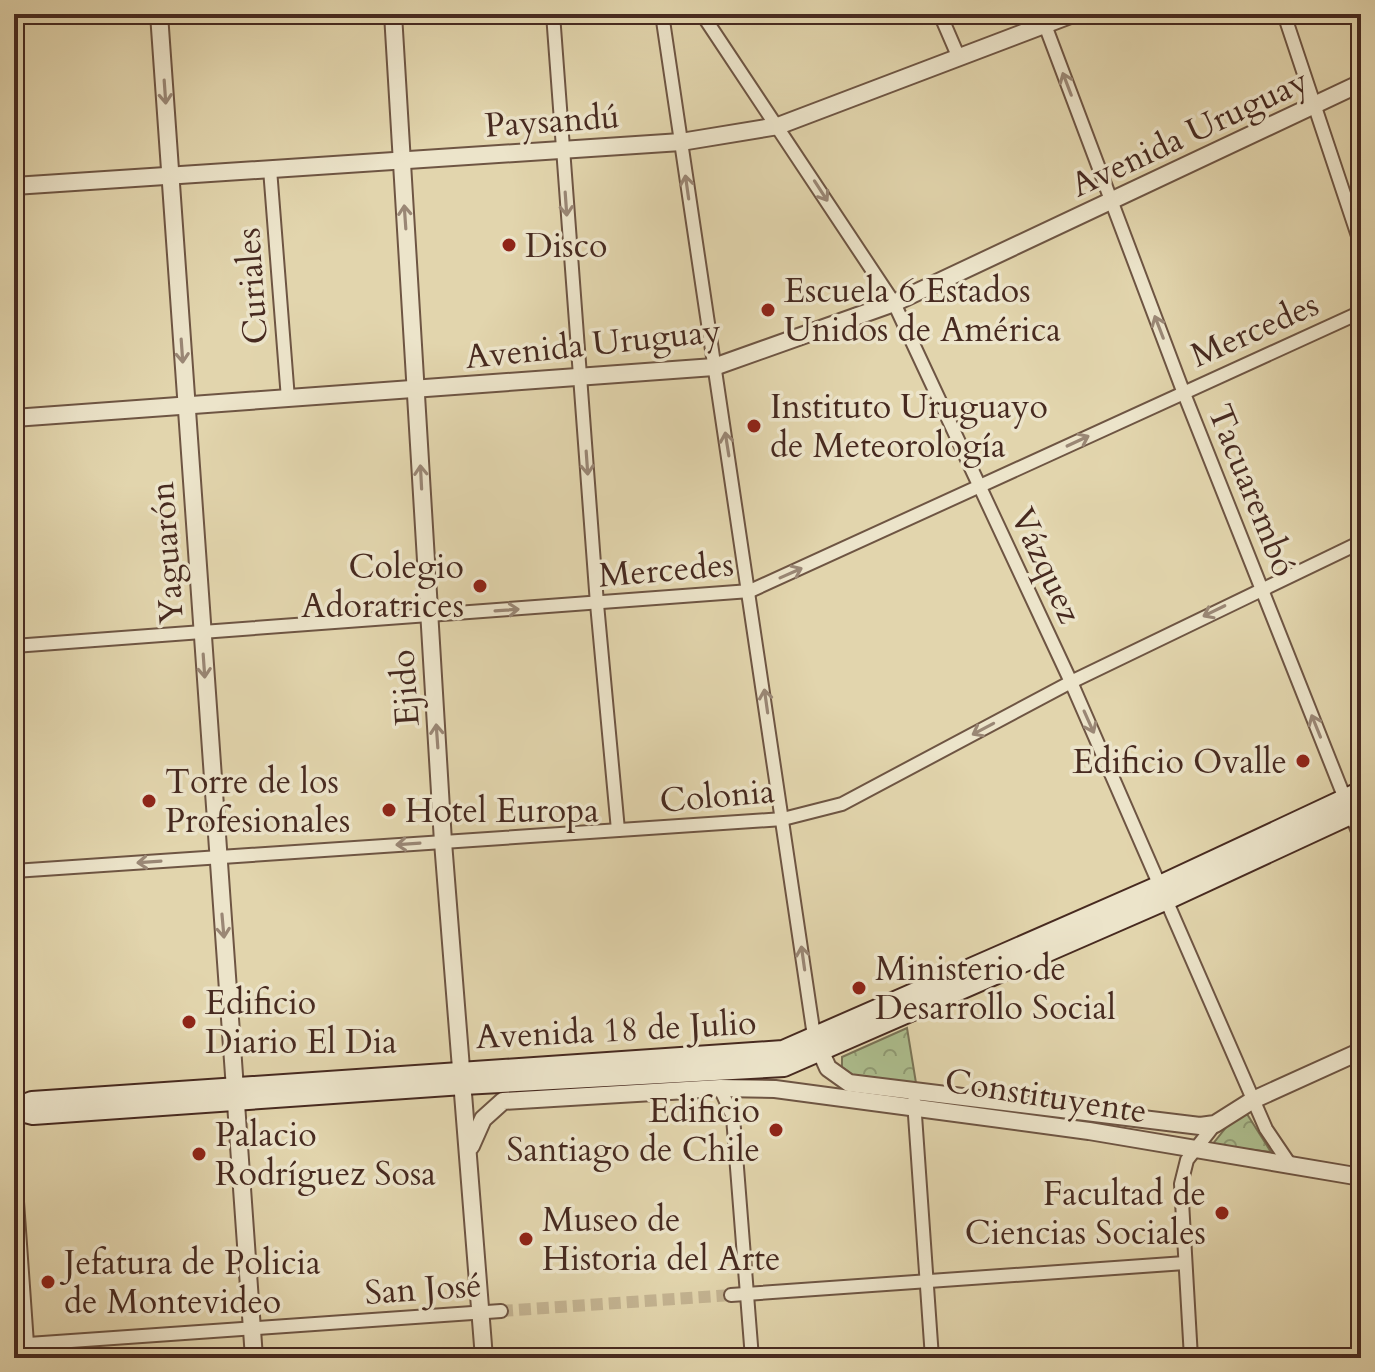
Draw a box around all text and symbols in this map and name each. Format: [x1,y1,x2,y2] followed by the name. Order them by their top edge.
[1063,58,1316,208] street label: Avenida Uruguay
[1059,72,1074,97] one-way arrow
[158,78,173,105] one-way arrow
[483,93,621,149] street label: Paysandú
[679,175,694,200] one-way arrow
[813,179,829,202] one-way arrow
[559,190,574,216] one-way arrow
[397,204,412,231] one-way arrow
[525,223,607,269] place label: Disco
[225,226,279,346] street label: Curiales
[500,236,518,254] marker: Disco
[784,268,1061,353] place label: Escuela 6 Estados Unidos de América
[1183,281,1326,379] street label: Mercedes
[759,301,777,319] marker: Escuela 6 Estados Unidos de América
[463,308,723,380] street label: Avenida Uruguay
[1151,315,1165,340] one-way arrow
[175,337,190,364] one-way arrow
[770,384,1048,469] place label: Instituto Uruguayo de Meteorología
[1197,398,1307,583] street label: Tacuarembó
[745,417,763,435] marker: Instituto Uruguayo de Meteorología
[718,432,733,457] one-way arrow
[1066,433,1090,448] one-way arrow
[579,449,594,476] one-way arrow
[413,464,428,491] one-way arrow
[139,480,195,626] street label: Yaguarón
[999,500,1093,631] street label: Vázquez
[596,541,736,599] street label: Mercedes
[301,544,464,629] place label: Colegio Adoratrices
[778,564,802,579] one-way arrow
[471,577,489,595] marker: Colegio Adoratrices
[493,602,520,617] one-way arrow
[1203,604,1227,619] one-way arrow
[379,648,431,728] street label: Ejido
[197,652,212,679] one-way arrow
[758,689,773,714] one-way arrow
[1082,709,1097,734] one-way arrow
[1308,714,1322,739] one-way arrow
[972,722,995,738] one-way arrow
[429,723,444,750] one-way arrow
[1073,739,1287,785] place label: Edificio Ovalle
[1294,752,1312,770] marker: Edificio Ovalle
[165,759,350,844] place label: Torre de los Profesionales
[658,768,777,824] street label: Colonia
[405,788,599,834] place label: Hotel Europa
[140,792,158,810] marker: Torre de los Profesionales
[380,801,398,819] marker: Hotel Europa
[395,837,422,852] one-way arrow
[136,855,163,870] one-way arrow
[216,912,231,939] one-way arrow
[795,946,810,972] one-way arrow
[875,946,1116,1031] place label: Ministerio de Desarrollo Social
[850,979,868,997] marker: Ministerio de Desarrollo Social
[205,980,397,1065] place label: Edificio Diario El Dia
[475,1000,758,1060] street label: Avenida 18 de Julio
[180,1013,198,1031] marker: Edificio Diario El Dia
[942,1057,1150,1135] street label: Constituyente
[506,1088,760,1173] place label: Edificio Santiago de Chile
[215,1112,436,1197] place label: Palacio Rodríguez Sosa
[767,1121,785,1139] marker: Edificio Santiago de Chile
[190,1145,208,1163] marker: Palacio Rodríguez Sosa
[965,1171,1206,1256] place label: Facultad de Ciencias Sociales
[542,1197,780,1282] place label: Museo de Historia del Arte
[1213,1204,1231,1222] marker: Facultad de Ciencias Sociales
[517,1230,535,1248] marker: Museo de Historia del Arte
[59,1240,321,1325] place label: Jefatura de Policia de Montevideo
[363,1262,483,1316] street label: San José
[39,1273,57,1291] marker: Jefatura de Policia de Montevideo

